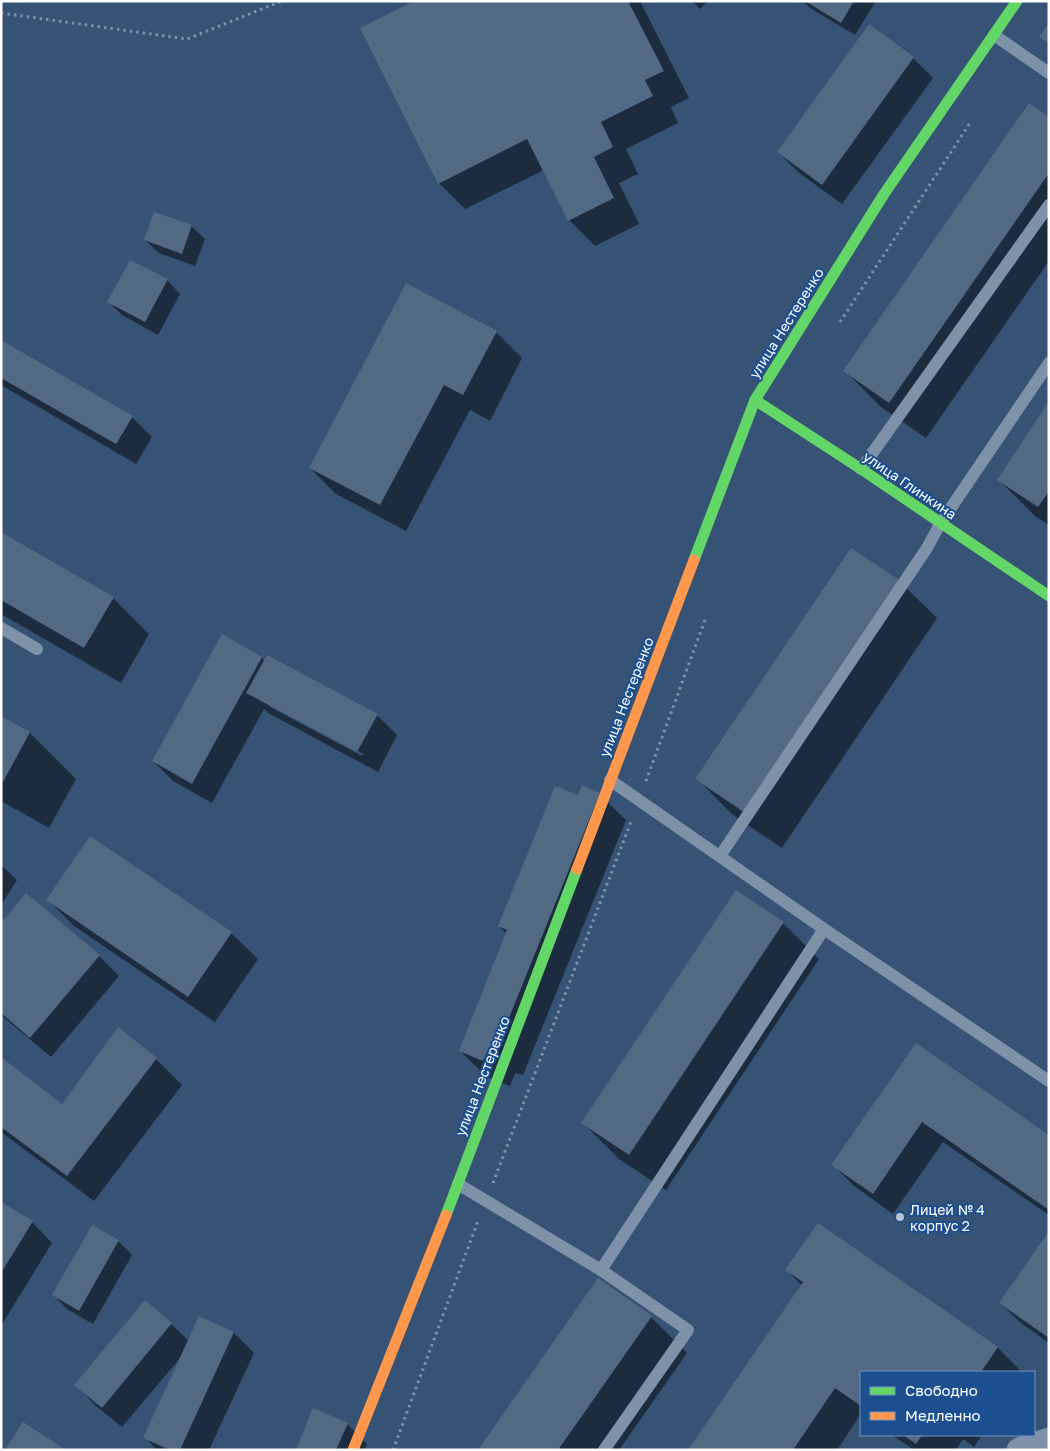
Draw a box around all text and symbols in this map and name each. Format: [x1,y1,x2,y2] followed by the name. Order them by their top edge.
[745,265,827,381] street label: улица Нестеренко
[860,447,960,523] street label: улица Глинкина
[595,635,657,759] street label: улица Нестеренко
[451,1014,513,1138] street label: улица Нестеренко
[910,1201,985,1234] place label: Лицей № 4 корпус 2
[894,1211,906,1223] marker: Лицей № 4 корпус 2
[860,1371,1035,1436] legend
[905,1381,978,1399] text: Свободно
[905,1406,981,1424] text: Медленно

